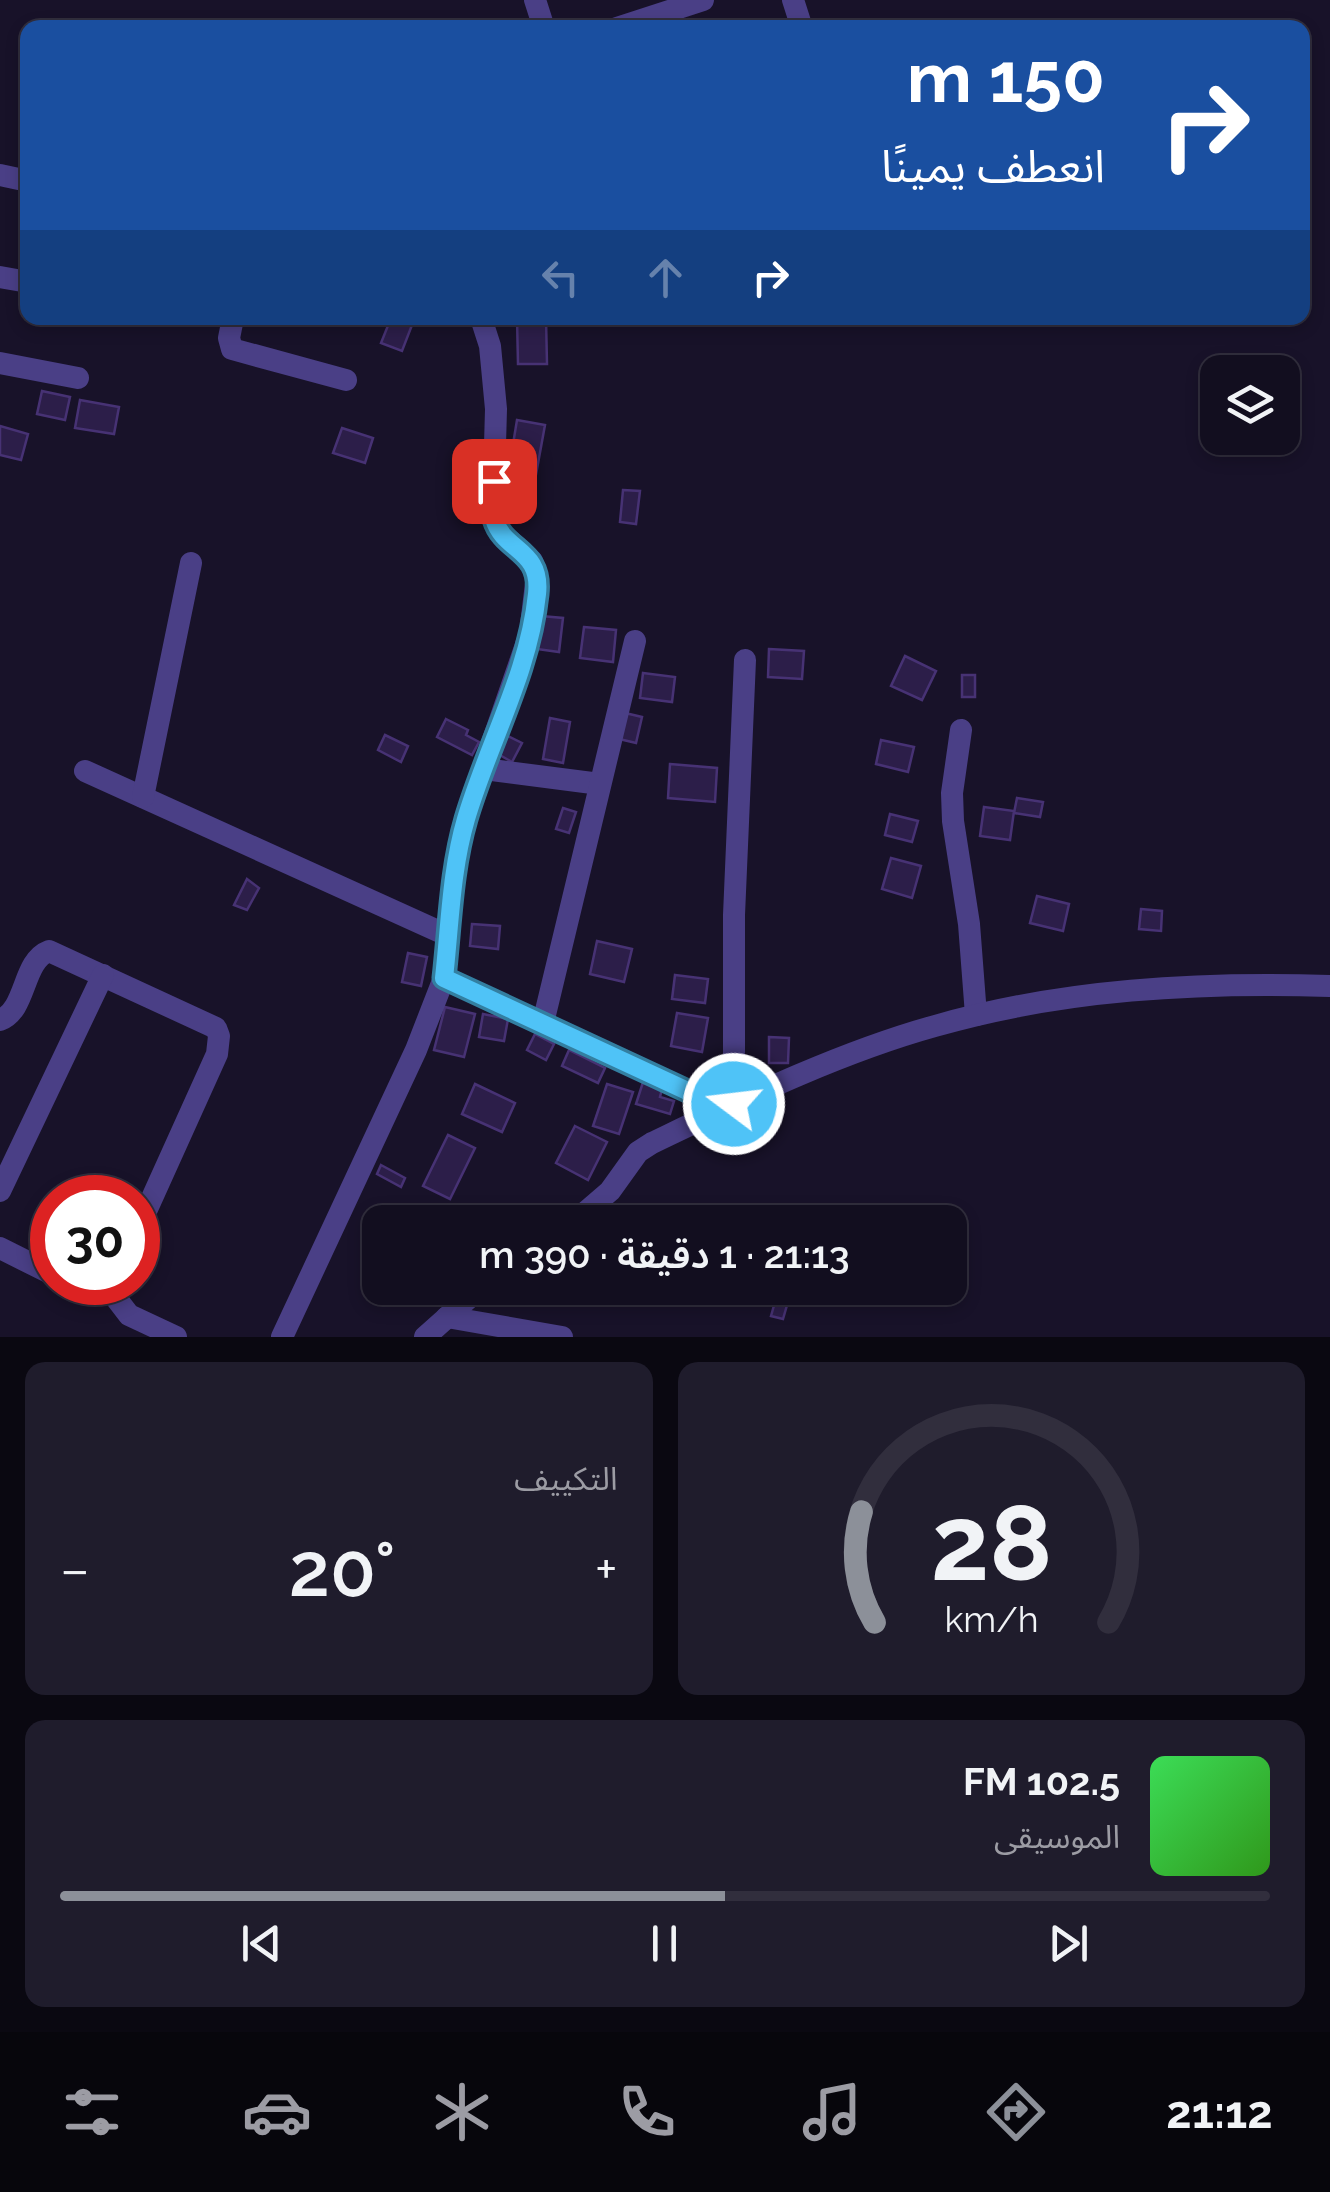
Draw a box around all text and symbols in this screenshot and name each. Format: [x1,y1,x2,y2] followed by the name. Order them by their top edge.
[907,36,1105,118] text: 150 m
[1140,60,1270,190] icon: right
[881,140,1105,193] text: انعطف يمينًا
[533,250,588,305] icon: left
[638,250,693,305] icon: ahead
[743,250,798,305] icon: right
[1200,355,1300,455] map controls
[1200,355,1300,455] button: layers
[452,439,537,524] pin
[467,454,522,509] icon: arrive
[682,1052,786,1156] position arrow
[30,1175,160,1305] speed limit sign: 30
[479,1232,850,1277] text: 21:13 · 1 دقيقة · 390 m
[514,1460,618,1497] text: التكييف
[931,1482,1052,1604] text: 28
[289,1525,396,1614] text: 20°
[60,1537,90,1602] text: −
[595,1537,618,1602] text: +
[944,1598,1038,1640] text: km/h
[963,1759,1120,1804] text: 102.5 FM
[994,1818,1120,1855] text: الموسيقى
[234,1916,289,1971] icon: previous
[637,1916,692,1971] icon: pause
[1041,1916,1096,1971] icon: next
[57,2077,127,2147] icon: filters
[242,2077,312,2147] icon: car
[427,2077,497,2147] icon: climate
[612,2077,682,2147] icon: phone
[797,2077,867,2147] icon: music
[981,2077,1051,2147] icon: directions
[1166,2086,1273,2139] text: 21:12

